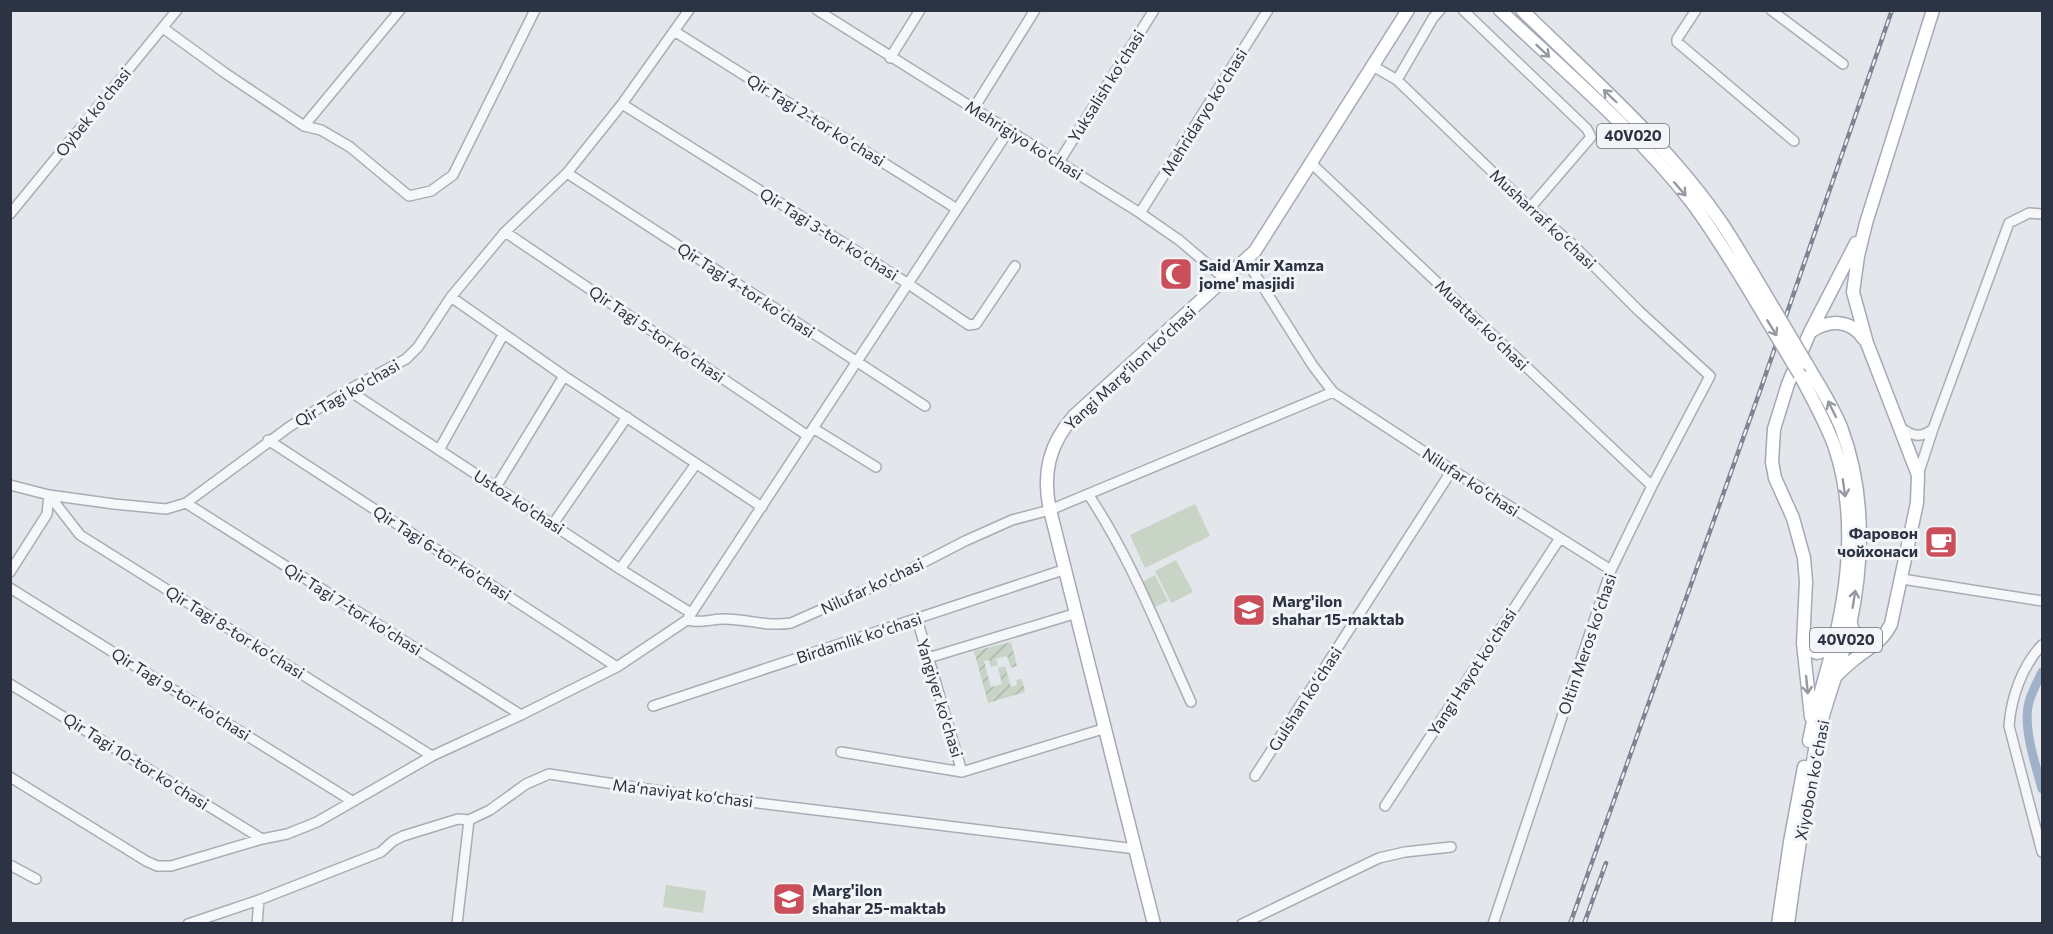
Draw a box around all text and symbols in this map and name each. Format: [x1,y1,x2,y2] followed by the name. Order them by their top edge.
[1063,26,1148,145] street label: Yuksalish koʻchasi
[1535,43,1550,58] one-way arrow
[1157,45,1250,179] street label: Mehridaryo koʻchasi
[51,63,134,160] street label: Oybek ko'chasi
[744,69,889,170] street label: Qir Tagi 2-tor koʼchasi
[1603,89,1618,104] one-way arrow
[962,96,1086,183] street label: Mehrigiyo ko'chasi
[1597,124,1669,148] road number: 40V020
[1486,165,1600,273] street label: Musharraf koʻchasi
[1673,181,1687,196] one-way arrow
[757,183,902,284] street label: Qir Tagi 3-tor koʼchasi
[674,238,819,341] street label: Qir Tagi 4-tor koʼchasi
[1198,255,1324,292] place label: Said Amir Xamza jome' masjidi
[1158,256,1194,292] mosque icon: Said Amir Xamza jome' masjidi
[1432,275,1533,374] street label: Muattar koʻchasi
[586,281,729,386] street label: Qir Tagi 5-tor koʼchasi
[1060,302,1199,434] street label: Yangi Margʻilon koʻchasi
[1766,319,1778,336] one-way arrow
[291,355,402,430] street label: Qir Tagi ko'chasi
[1826,401,1837,419] one-way arrow
[1419,443,1523,520] street label: Nilufar koʻchasi
[471,465,568,538] street label: Ustoz ko'chasi
[1839,477,1850,497] one-way arrow
[370,501,515,604] street label: Qir Tagi 6-tor koʼchasi
[1837,523,1918,560] place label: Фаровон чойхонаси
[1923,524,1959,560] cafe icon: Фаровон чойхонаси
[817,553,926,618] street label: Nilufar ko'chasi
[281,558,426,659] street label: Qir Tagi 7-tor koʼchasi
[1553,571,1620,717] street label: Oltin Meros koʻchasi
[162,581,308,682] street label: Qir Tagi 8-tor koʼchasi
[1849,590,1860,610] one-way arrow
[1272,591,1404,628] place label: Marg'ilon shahar 15-maktab
[1231,592,1267,628] school or university icon: Marg'ilon shahar 15-maktab
[1423,605,1520,739] street label: Yangi Hayot koʻchasi
[794,608,924,667] street label: Birdamlik koʻchasi
[1810,628,1882,652] road number: 40V020
[913,636,968,759] street label: Yangiyer ko'chasi
[108,643,254,744] street label: Qir Tagi 9-tor koʼchasi
[1264,643,1345,754] street label: Gulshan koʻchasi
[1802,675,1813,694] one-way arrow
[60,708,212,813] street label: Qir Tagi 10-tor koʼchasi
[1791,718,1832,842] street label: Xiyobon koʻchasi
[612,774,754,811] street label: Maʻnaviyat koʻchasi
[812,880,946,917] place label: Marg'ilon shahar 25-maktab
[771,881,807,917] school or university icon: Marg'ilon shahar 25-maktab

